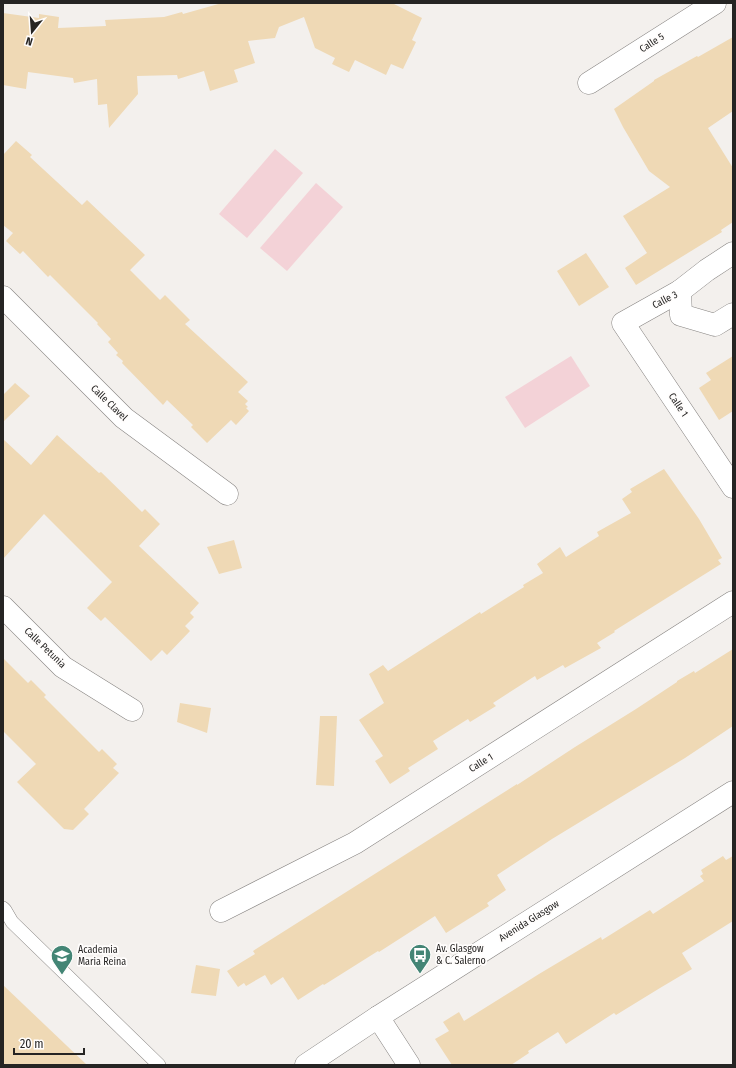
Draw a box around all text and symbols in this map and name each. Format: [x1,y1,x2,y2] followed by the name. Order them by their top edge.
[12,12,52,52] north arrow
[637,30,667,55] street label: Calle 5
[24,34,34,48] text: N
[650,288,680,311] street label: Calle 3
[88,382,130,424] street label: Calle Clavel
[666,391,690,419] street label: Calle 1
[22,625,68,671] street label: Calle Petunia
[467,751,495,775] street label: Calle 1
[497,897,562,944] street label: Avenida Glasgow
[407,942,433,975] bus stop icon: Av. Glasgow & C. Salerno
[49,943,75,976] school or university icon: Academia Maria Reina
[436,943,486,967] place label: Av. Glasgow & C. Salerno
[78,944,126,968] place label: Academia Maria Reina
[14,1030,84,1056] scale bar
[20,1037,44,1051] text: 20 m

